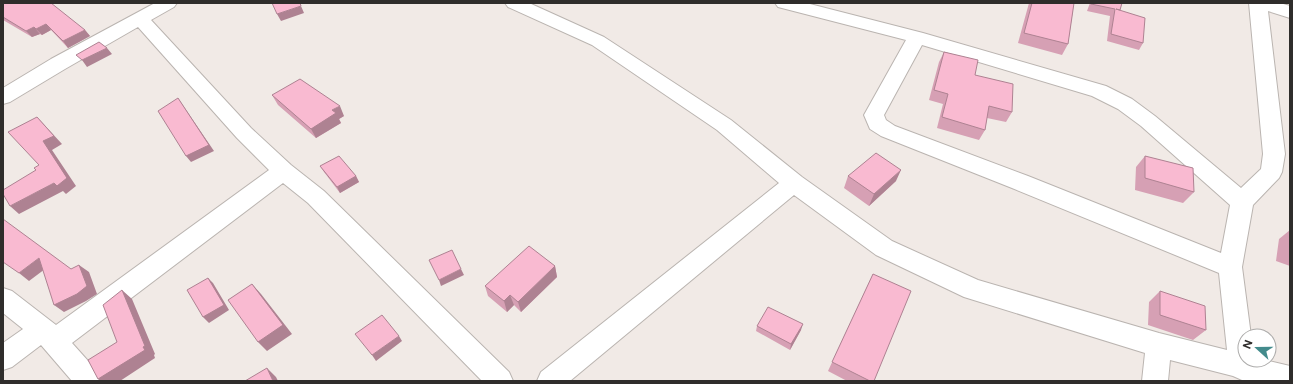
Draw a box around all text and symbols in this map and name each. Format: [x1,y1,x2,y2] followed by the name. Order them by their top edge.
[1237,328,1277,368] north arrow
[1241,338,1255,351] text: N

